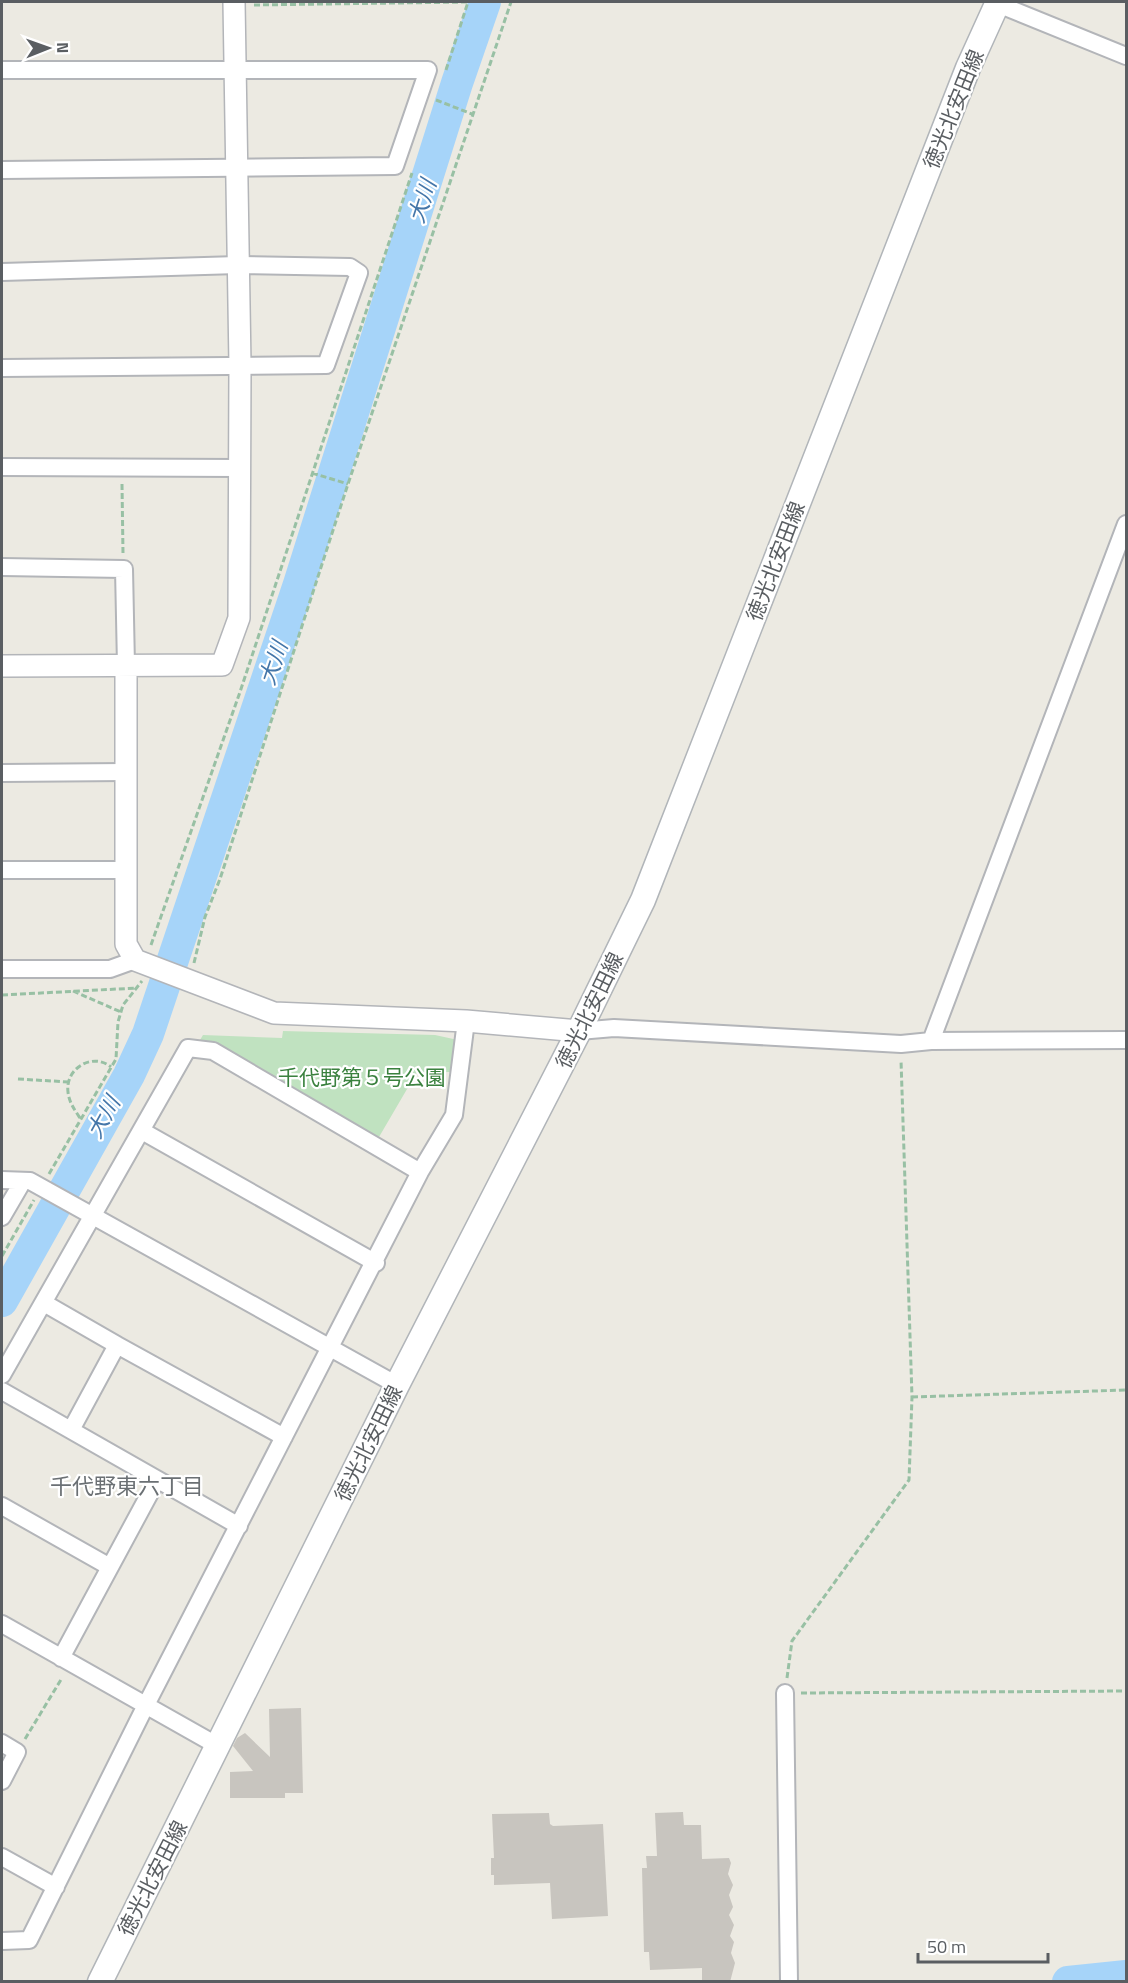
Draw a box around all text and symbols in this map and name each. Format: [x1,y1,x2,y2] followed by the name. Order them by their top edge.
[18,18,78,78] north arrow
[51,42,75,53] text: N
[915,45,991,173] street label: 徳光北安田線
[399,173,446,227] water label: 大川
[737,496,813,626] street label: 徳光北安田線
[250,635,297,689] water label: 大川
[547,946,631,1074] street label: 徳光北安田線
[278,1061,446,1093] park label: 千代野第５号公園
[77,1088,130,1144] water label: 大川
[326,1379,410,1507] street label: 徳光北安田線
[50,1469,204,1503] district label: 千代野東六丁目
[109,1815,195,1941] street label: 徳光北安田線
[918,1926,1048,1964] scale bar
[927,1933,966,1960] text: 50 m

